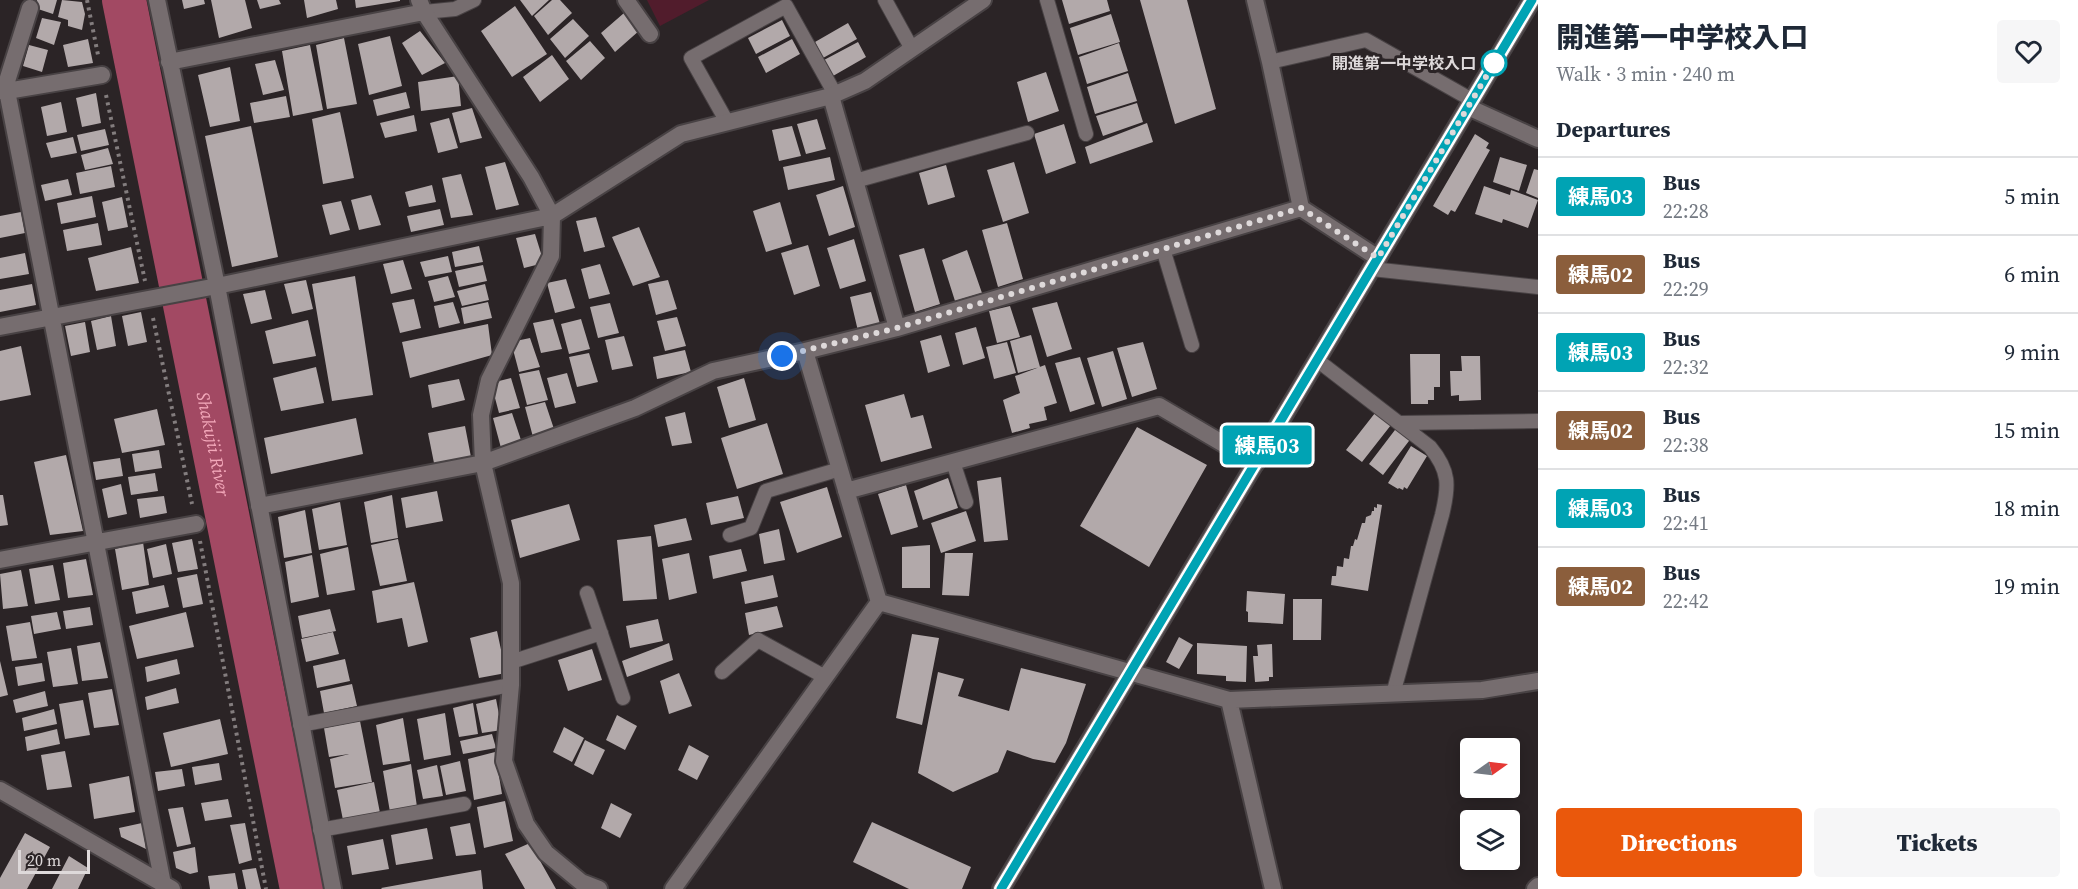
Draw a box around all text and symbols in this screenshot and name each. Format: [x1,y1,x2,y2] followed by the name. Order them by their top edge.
[1556,18,1808,56] text: 開進第一中学校入口
[1997,20,2060,83] button: heart
[1481,50,1507,76] marker: 開進第一中学校入口
[1332,52,1476,74] place label: 開進第一中学校入口
[1556,60,1735,88] text: Walk · 3 min · 240 m
[1556,114,1670,144] text: Departures
[1663,167,1700,197] text: Bus
[2004,181,2060,211] text: 5 min
[1568,182,1633,211] text: 練馬03
[1663,197,1709,225] text: 22:28
[1663,245,1700,275] text: Bus
[2004,259,2060,289] text: 6 min
[1568,260,1633,289] text: 練馬02
[1663,275,1709,303] text: 22:29
[1663,323,1700,353] text: Bus
[2004,337,2060,367] text: 9 min
[1568,338,1633,367] text: 練馬03
[767,341,797,371] your location
[1663,353,1709,381] text: 22:32
[191,389,236,499] water label: Shakujii River
[1663,401,1700,431] text: Bus
[1993,415,2060,445] text: 15 min
[1568,416,1633,445] text: 練馬02
[1225,426,1309,464] line badge: 練馬03
[1235,431,1299,460] text: 練馬03
[1663,431,1709,459] text: 22:38
[1663,479,1700,509] text: Bus
[1993,493,2060,523] text: 18 min
[1568,494,1633,523] text: 練馬03
[1663,509,1709,537] text: 22:41
[1663,557,1700,587] text: Bus
[1993,571,2060,601] text: 19 min
[1568,572,1633,601] text: 練馬02
[1663,587,1709,615] text: 22:42
[1460,738,1520,798] north arrow
[1460,738,1520,870] map controls
[1556,808,1802,877] button: Directions
[1814,808,2060,877] button: Tickets
[1460,810,1520,870] button: layers
[18,847,90,874] scale bar
[27,849,61,871] text: 20 m

